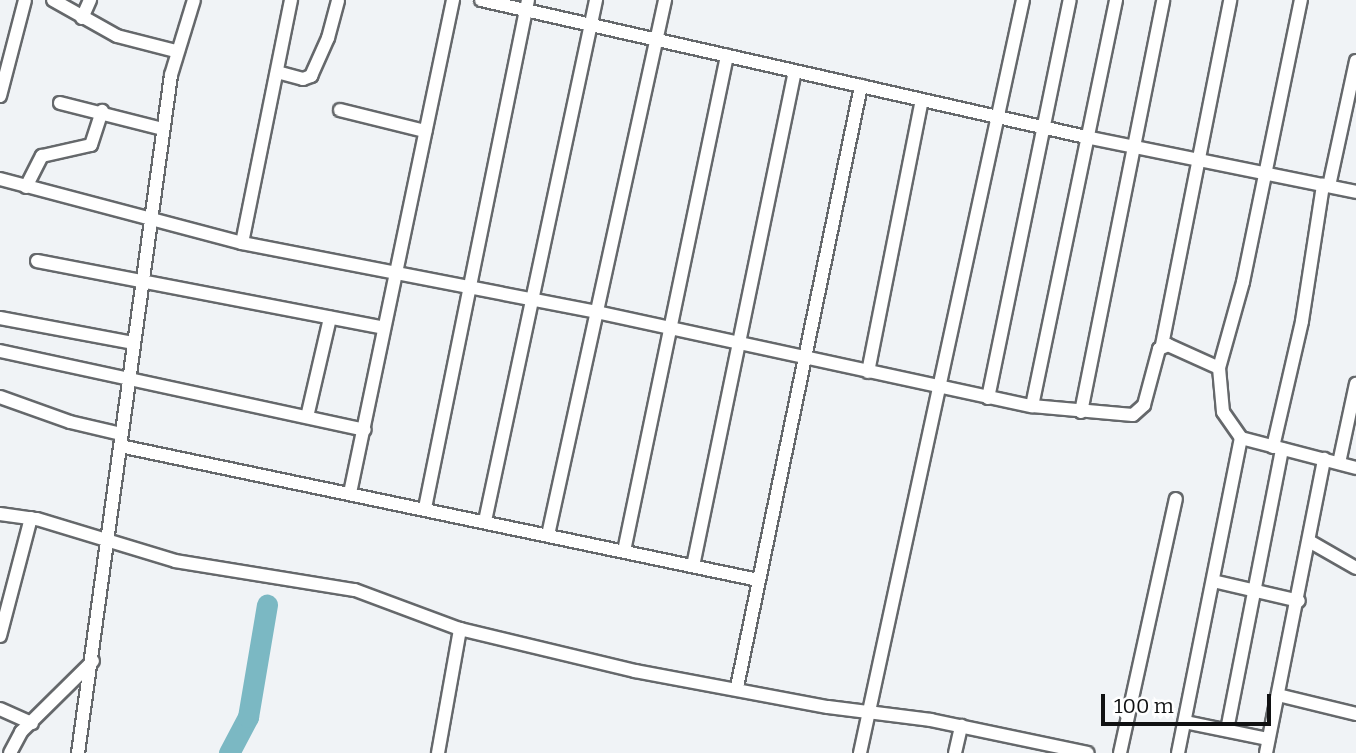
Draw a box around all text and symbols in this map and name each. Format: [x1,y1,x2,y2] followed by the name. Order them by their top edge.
[1104,680,1274,724] scale bar
[1114,693,1174,719] text: 100 m

